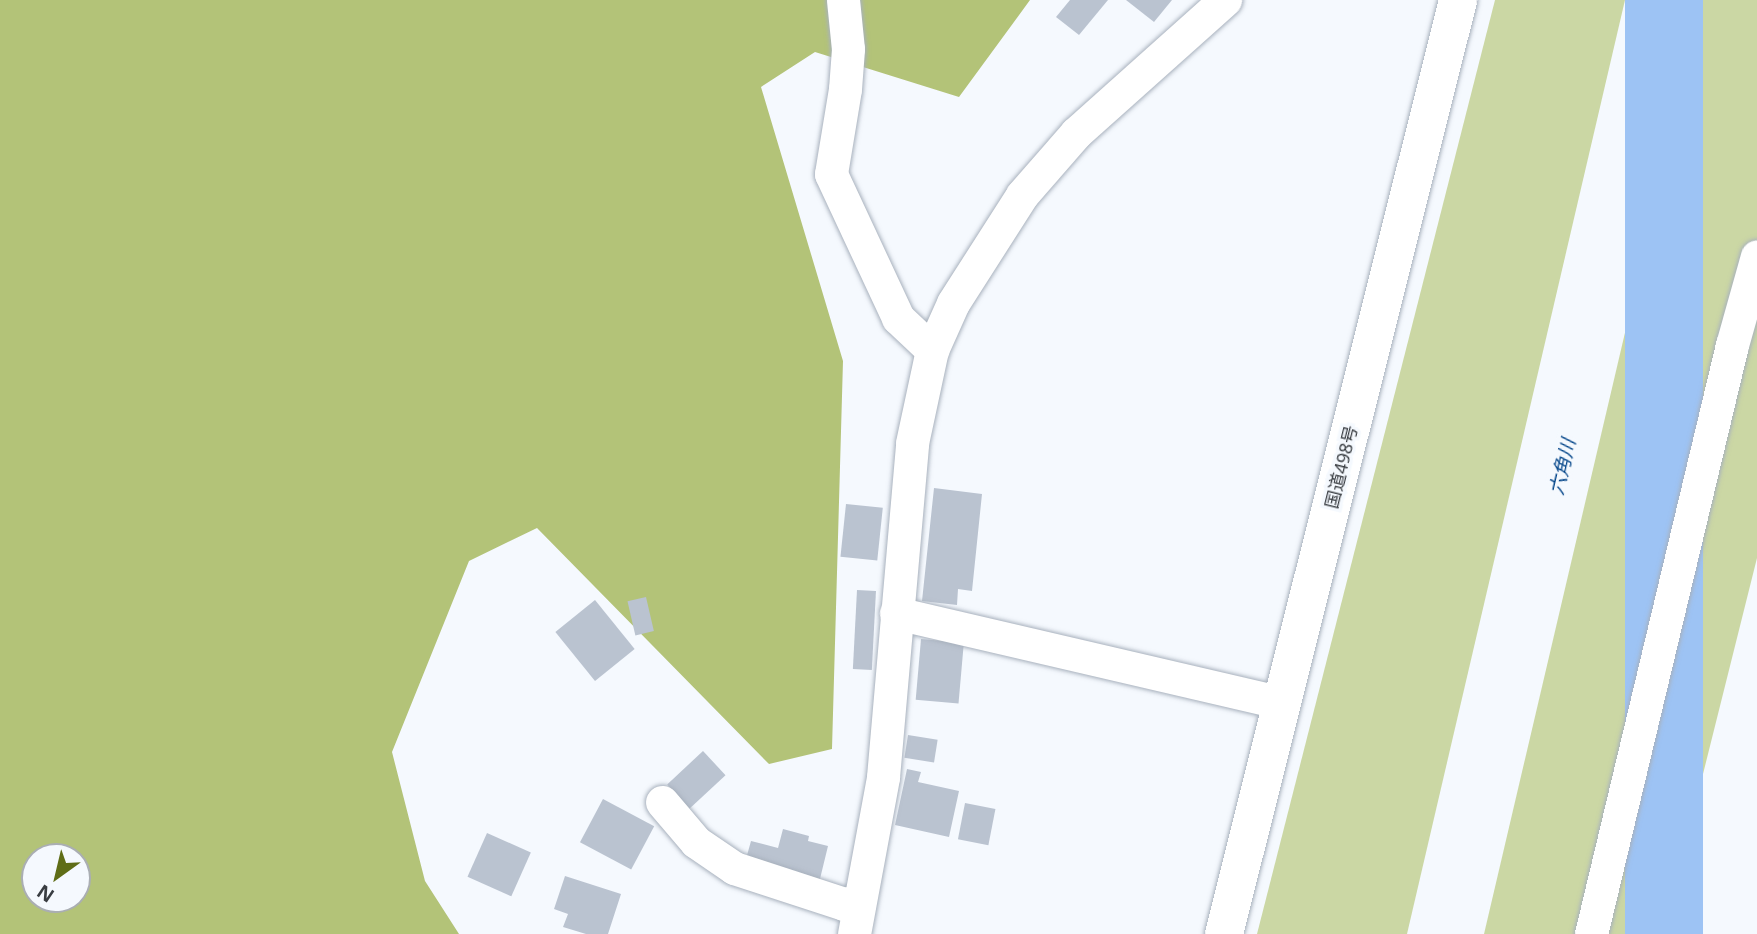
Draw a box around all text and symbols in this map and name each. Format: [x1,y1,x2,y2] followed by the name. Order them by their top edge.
[1320,423,1362,511] street label: 国道498号
[1545,437,1581,497] water label: 六角川
[21,843,91,913] north arrow
[32,879,59,909] text: N

